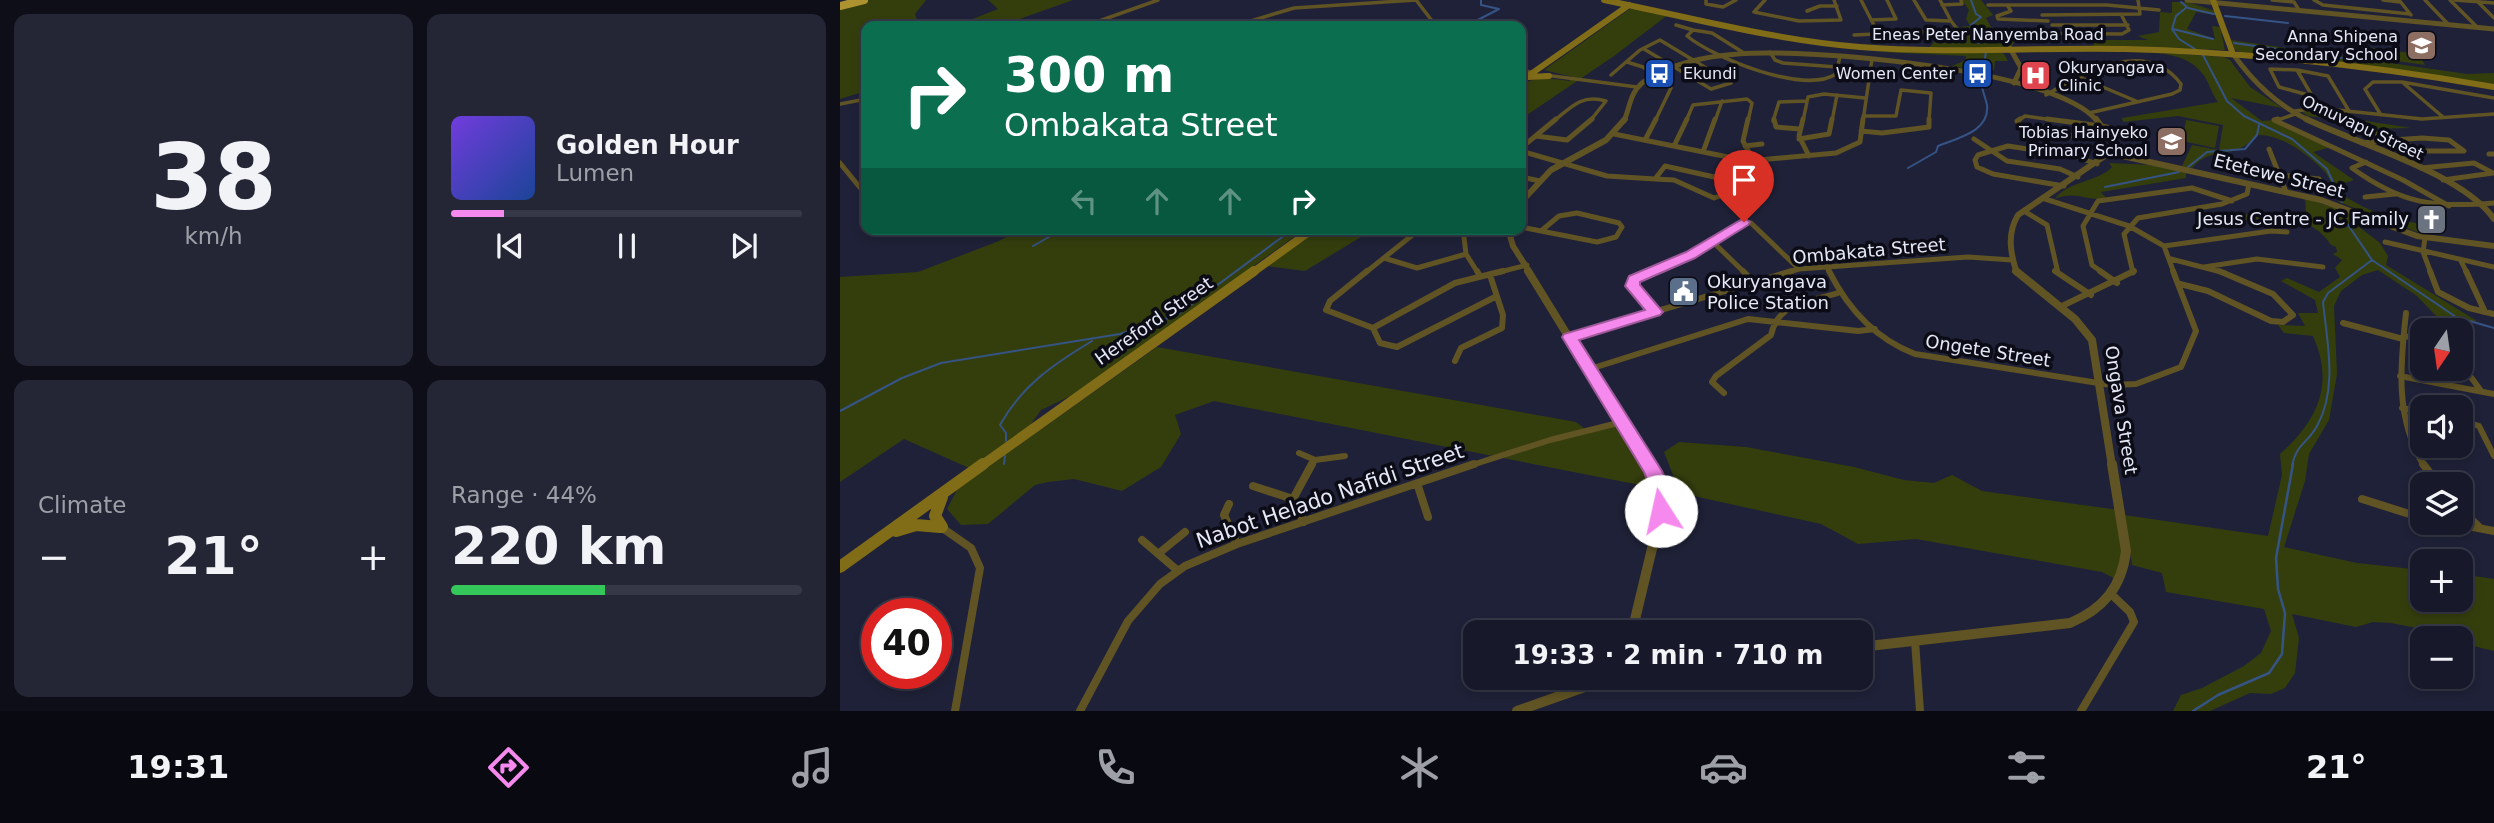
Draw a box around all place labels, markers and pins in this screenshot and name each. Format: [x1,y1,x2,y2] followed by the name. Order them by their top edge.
[2255,27,2398,64] place label: Anna Shipena Secondary School
[2404,28,2438,62] school or university icon: Anna Shipena Secondary School
[1643,56,1677,90] bus stop icon: Ekundi
[1961,56,1995,90] bus stop icon: Women Center
[2058,58,2165,95] place label: Okuryangava Clinic
[2018,59,2052,93] hospital icon: Okuryangava Clinic
[1683,64,1737,83] place label: Ekundi
[1836,64,1955,83] place label: Women Center
[2018,123,2148,160] place label: Tobias Hainyeko Primary School
[2154,124,2188,158] school or university icon: Tobias Hainyeko Primary School
[1714,150,1774,222] pin
[2415,202,2449,236] church icon: Jesus Centre - JC Family
[2196,208,2409,229] place label: Jesus Centre - JC Family
[1707,271,1829,313] place label: Okuryangava Police Station
[1667,275,1701,309] public building icon: Okuryangava Police Station

